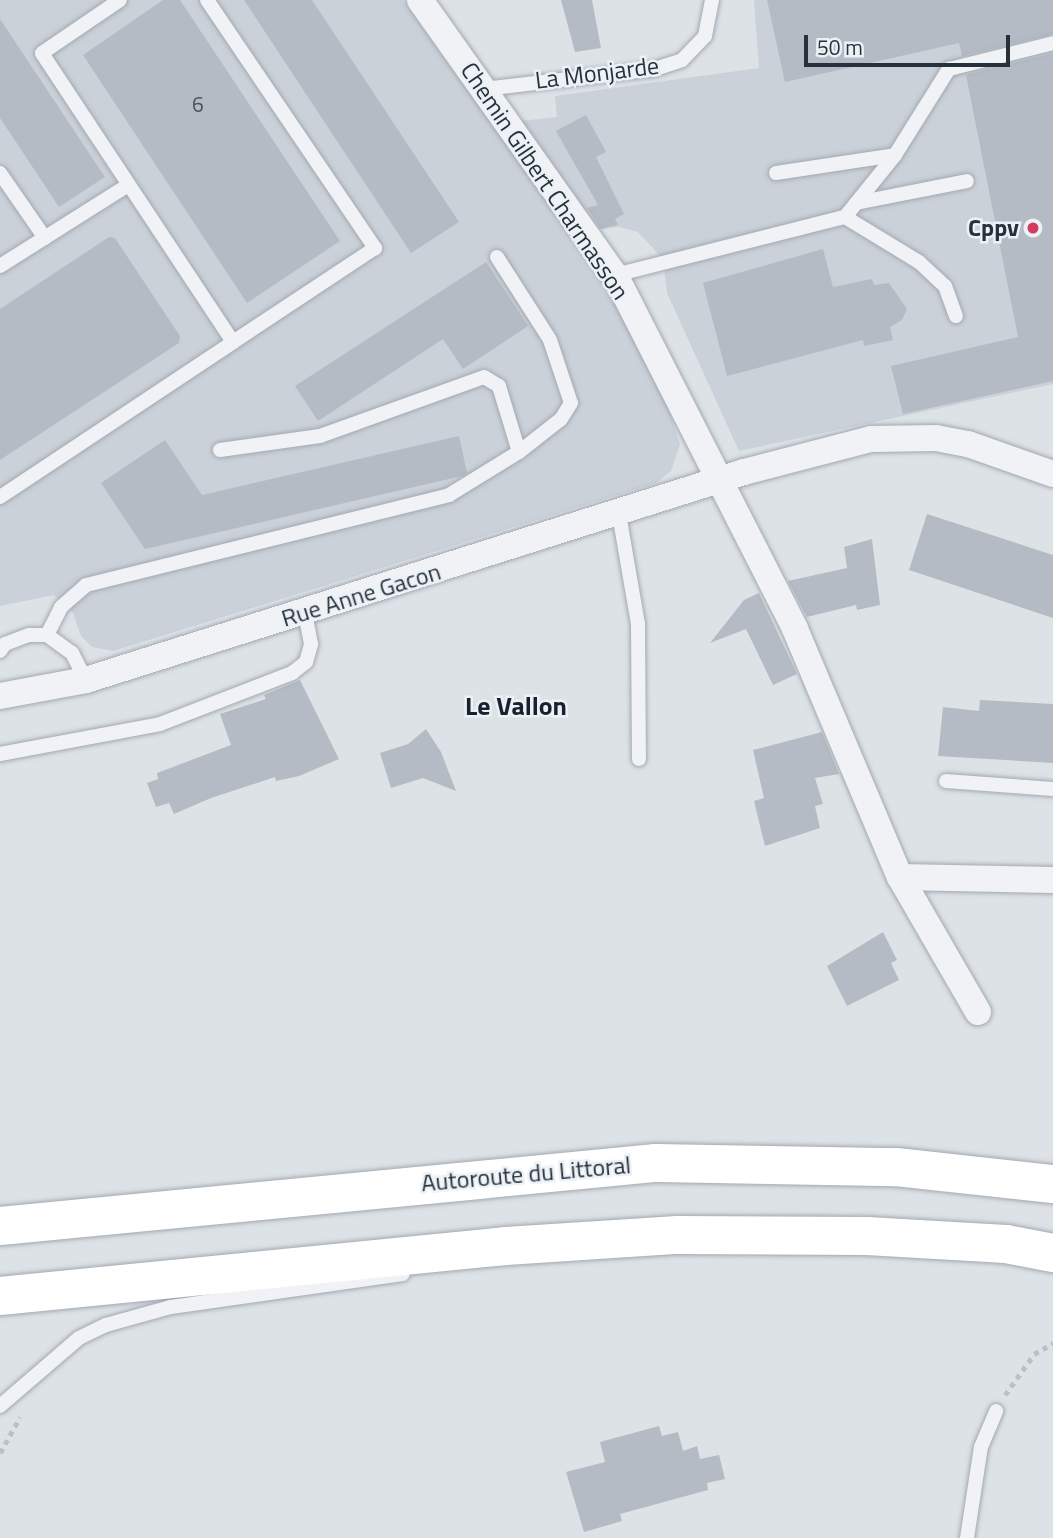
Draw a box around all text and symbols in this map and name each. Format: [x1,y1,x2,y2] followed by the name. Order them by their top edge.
[808,21,1014,65] scale bar
[817,31,863,63] text: 50 m
[533,51,661,95] street label: La Monjarde
[455,57,635,305] street label: Chemin Gilbert Charmasson
[192,91,204,117] house number: 6
[968,214,1019,242] place label: Cppv
[1025,220,1041,236] marker: Cppv
[278,557,444,633] street label: Rue Anne Gacon
[465,690,567,722] district label: Le Vallon
[420,1150,632,1198] street label: Autoroute du Littoral

